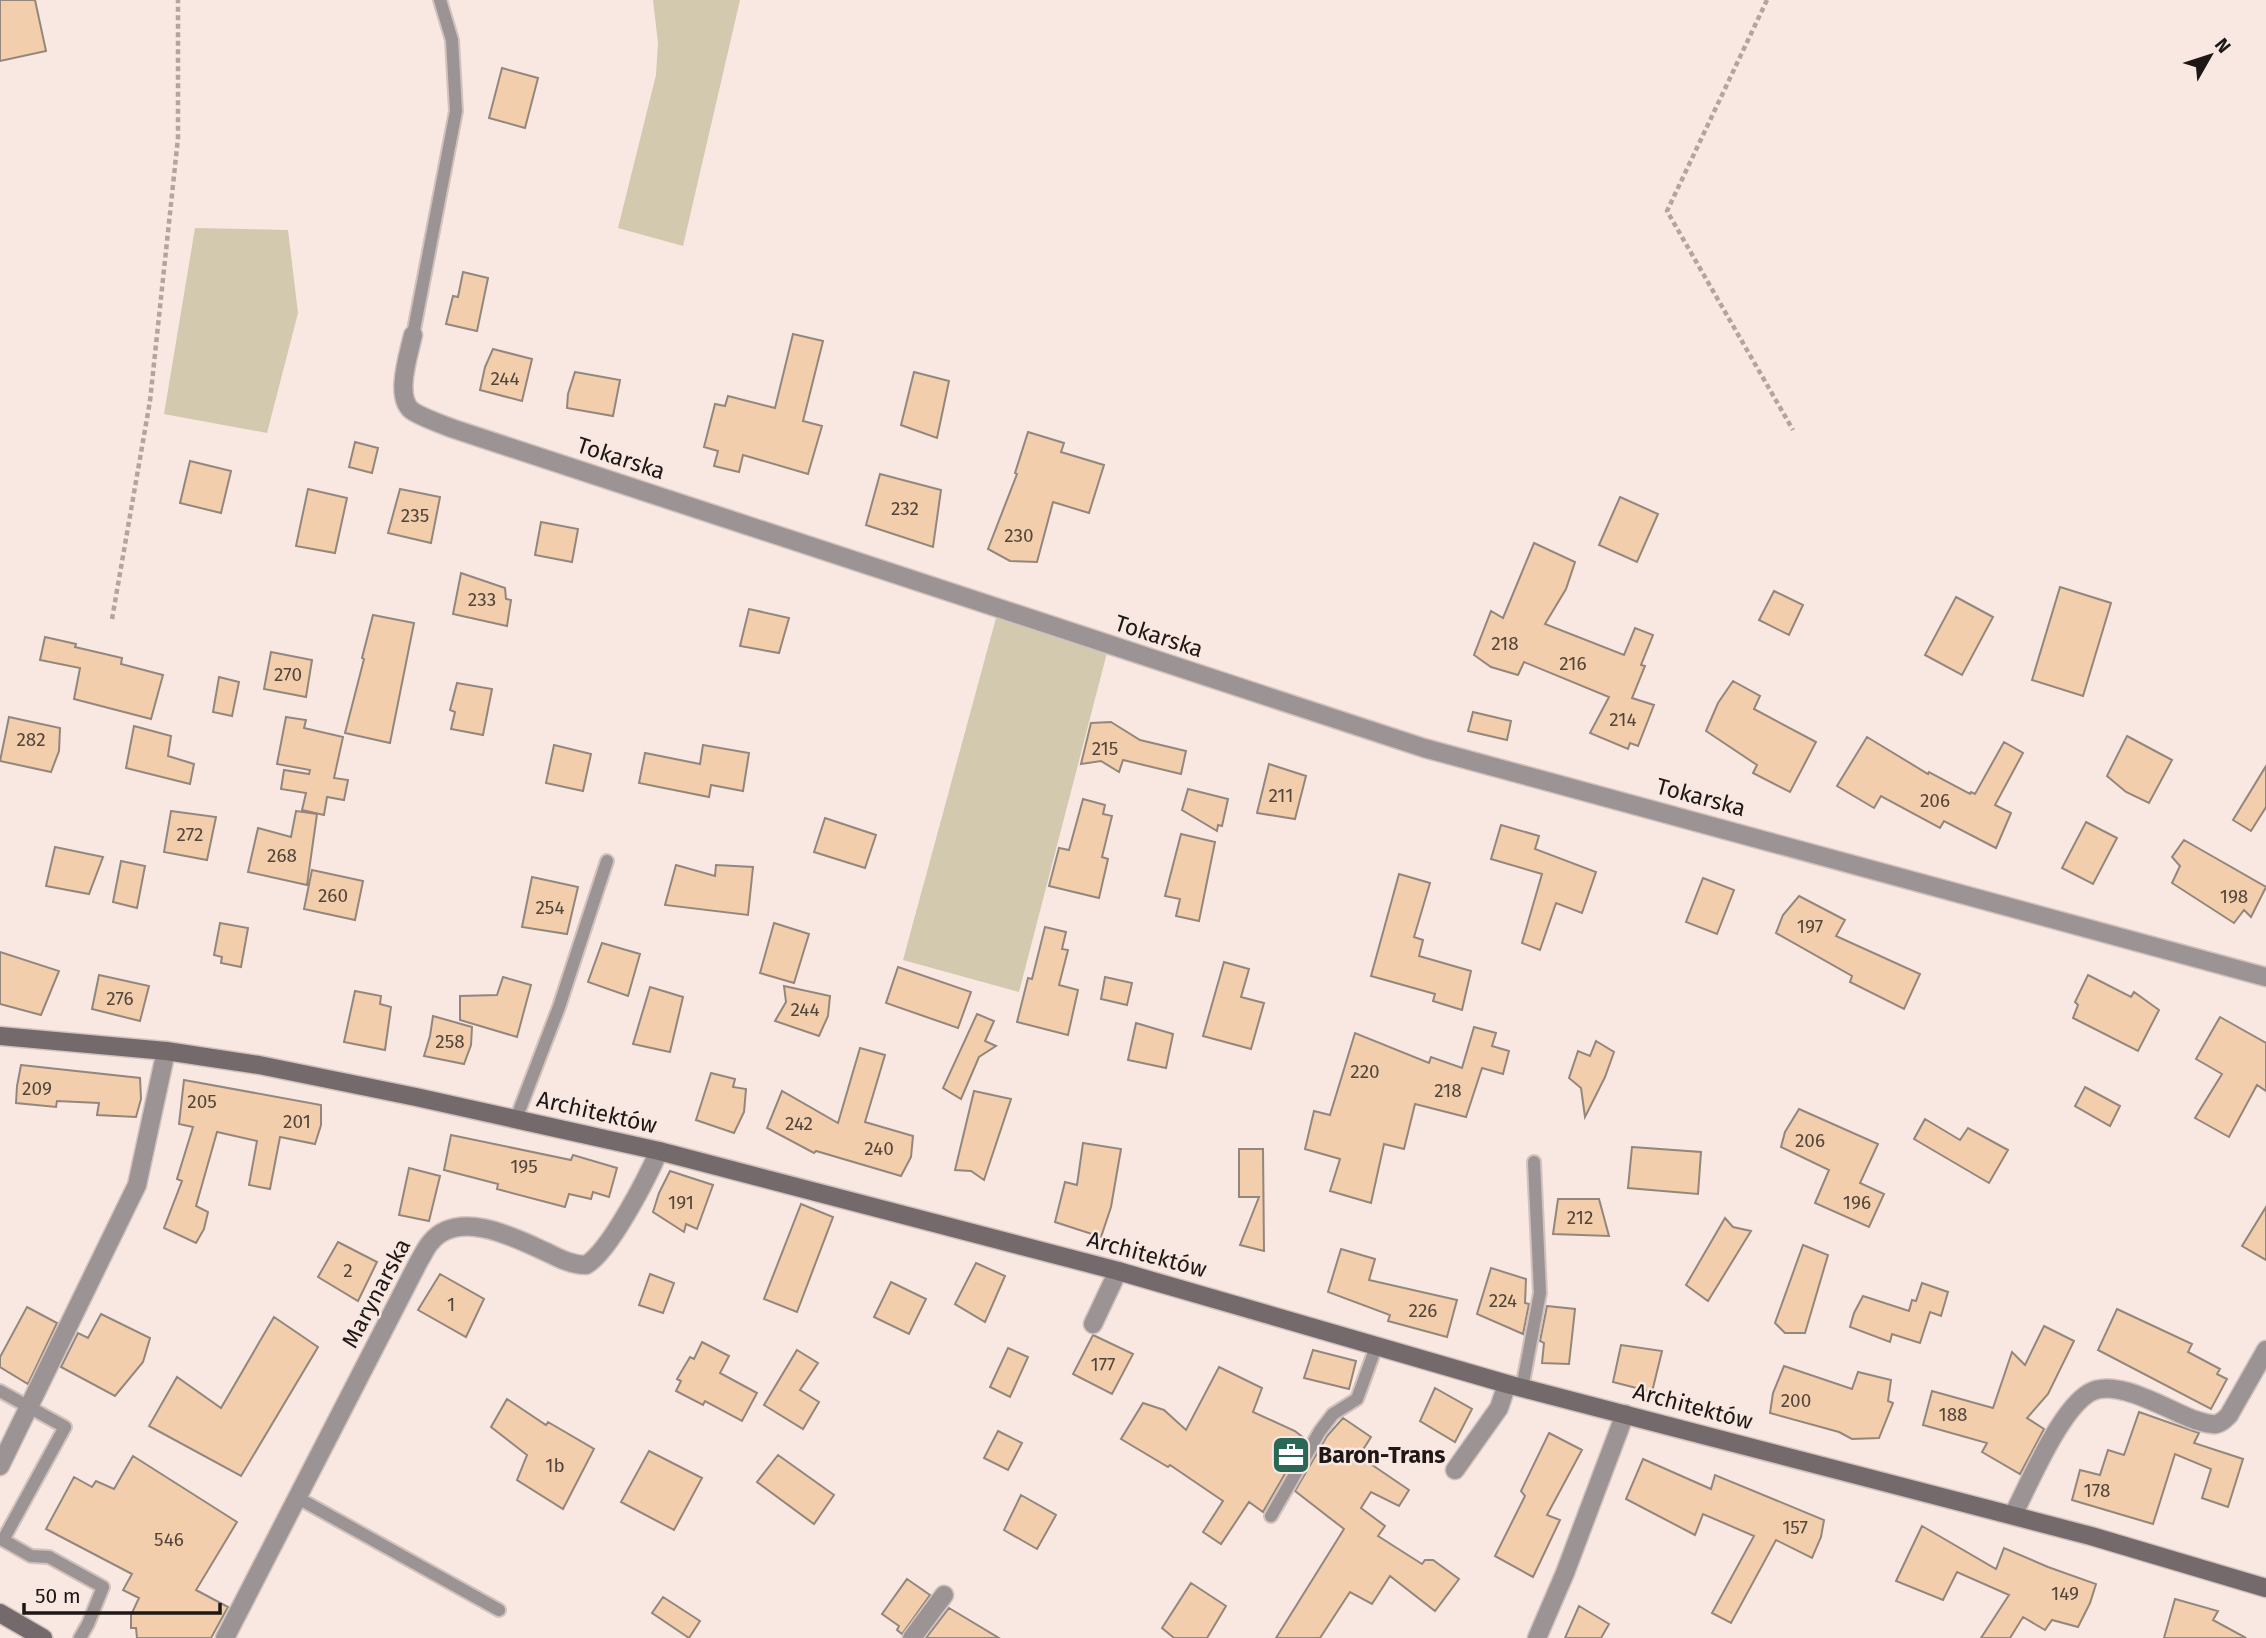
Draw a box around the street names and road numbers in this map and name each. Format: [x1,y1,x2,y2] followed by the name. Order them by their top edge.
[573,431,669,485] street label: Tokarska
[1111,609,1207,663] street label: Tokarska
[1653,772,1749,822] street label: Tokarska
[534,1085,660,1140] street label: Architektów
[1084,1225,1210,1284] street label: Architektów
[336,1234,416,1352] street label: Marynarska
[1630,1377,1756,1436] street label: Architektów

